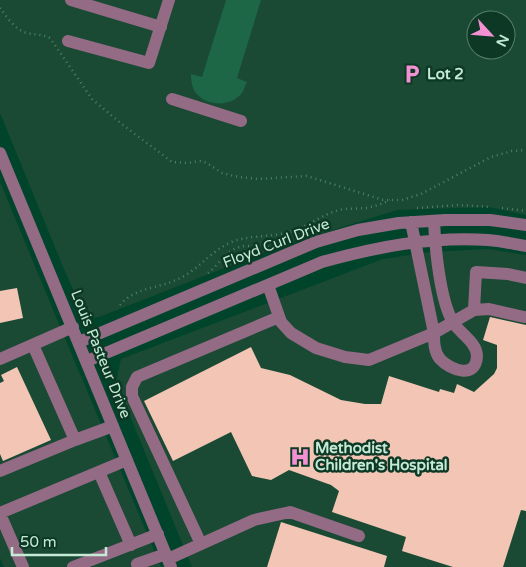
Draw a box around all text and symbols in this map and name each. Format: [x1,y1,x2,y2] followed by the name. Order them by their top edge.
[466,10,516,60] north arrow
[492,32,512,49] text: N
[401,63,423,85] parking icon: Lot 2
[427,65,464,83] place label: Lot 2
[220,214,332,272] street label: Floyd Curl Drive
[67,287,135,421] street label: Louis Pasteur Drive
[315,439,448,475] place label: Methodist Children's Hospital
[289,446,311,468] hospital icon: Methodist Children's Hospital
[12,524,106,556] scale bar
[20,533,57,551] text: 50 m

